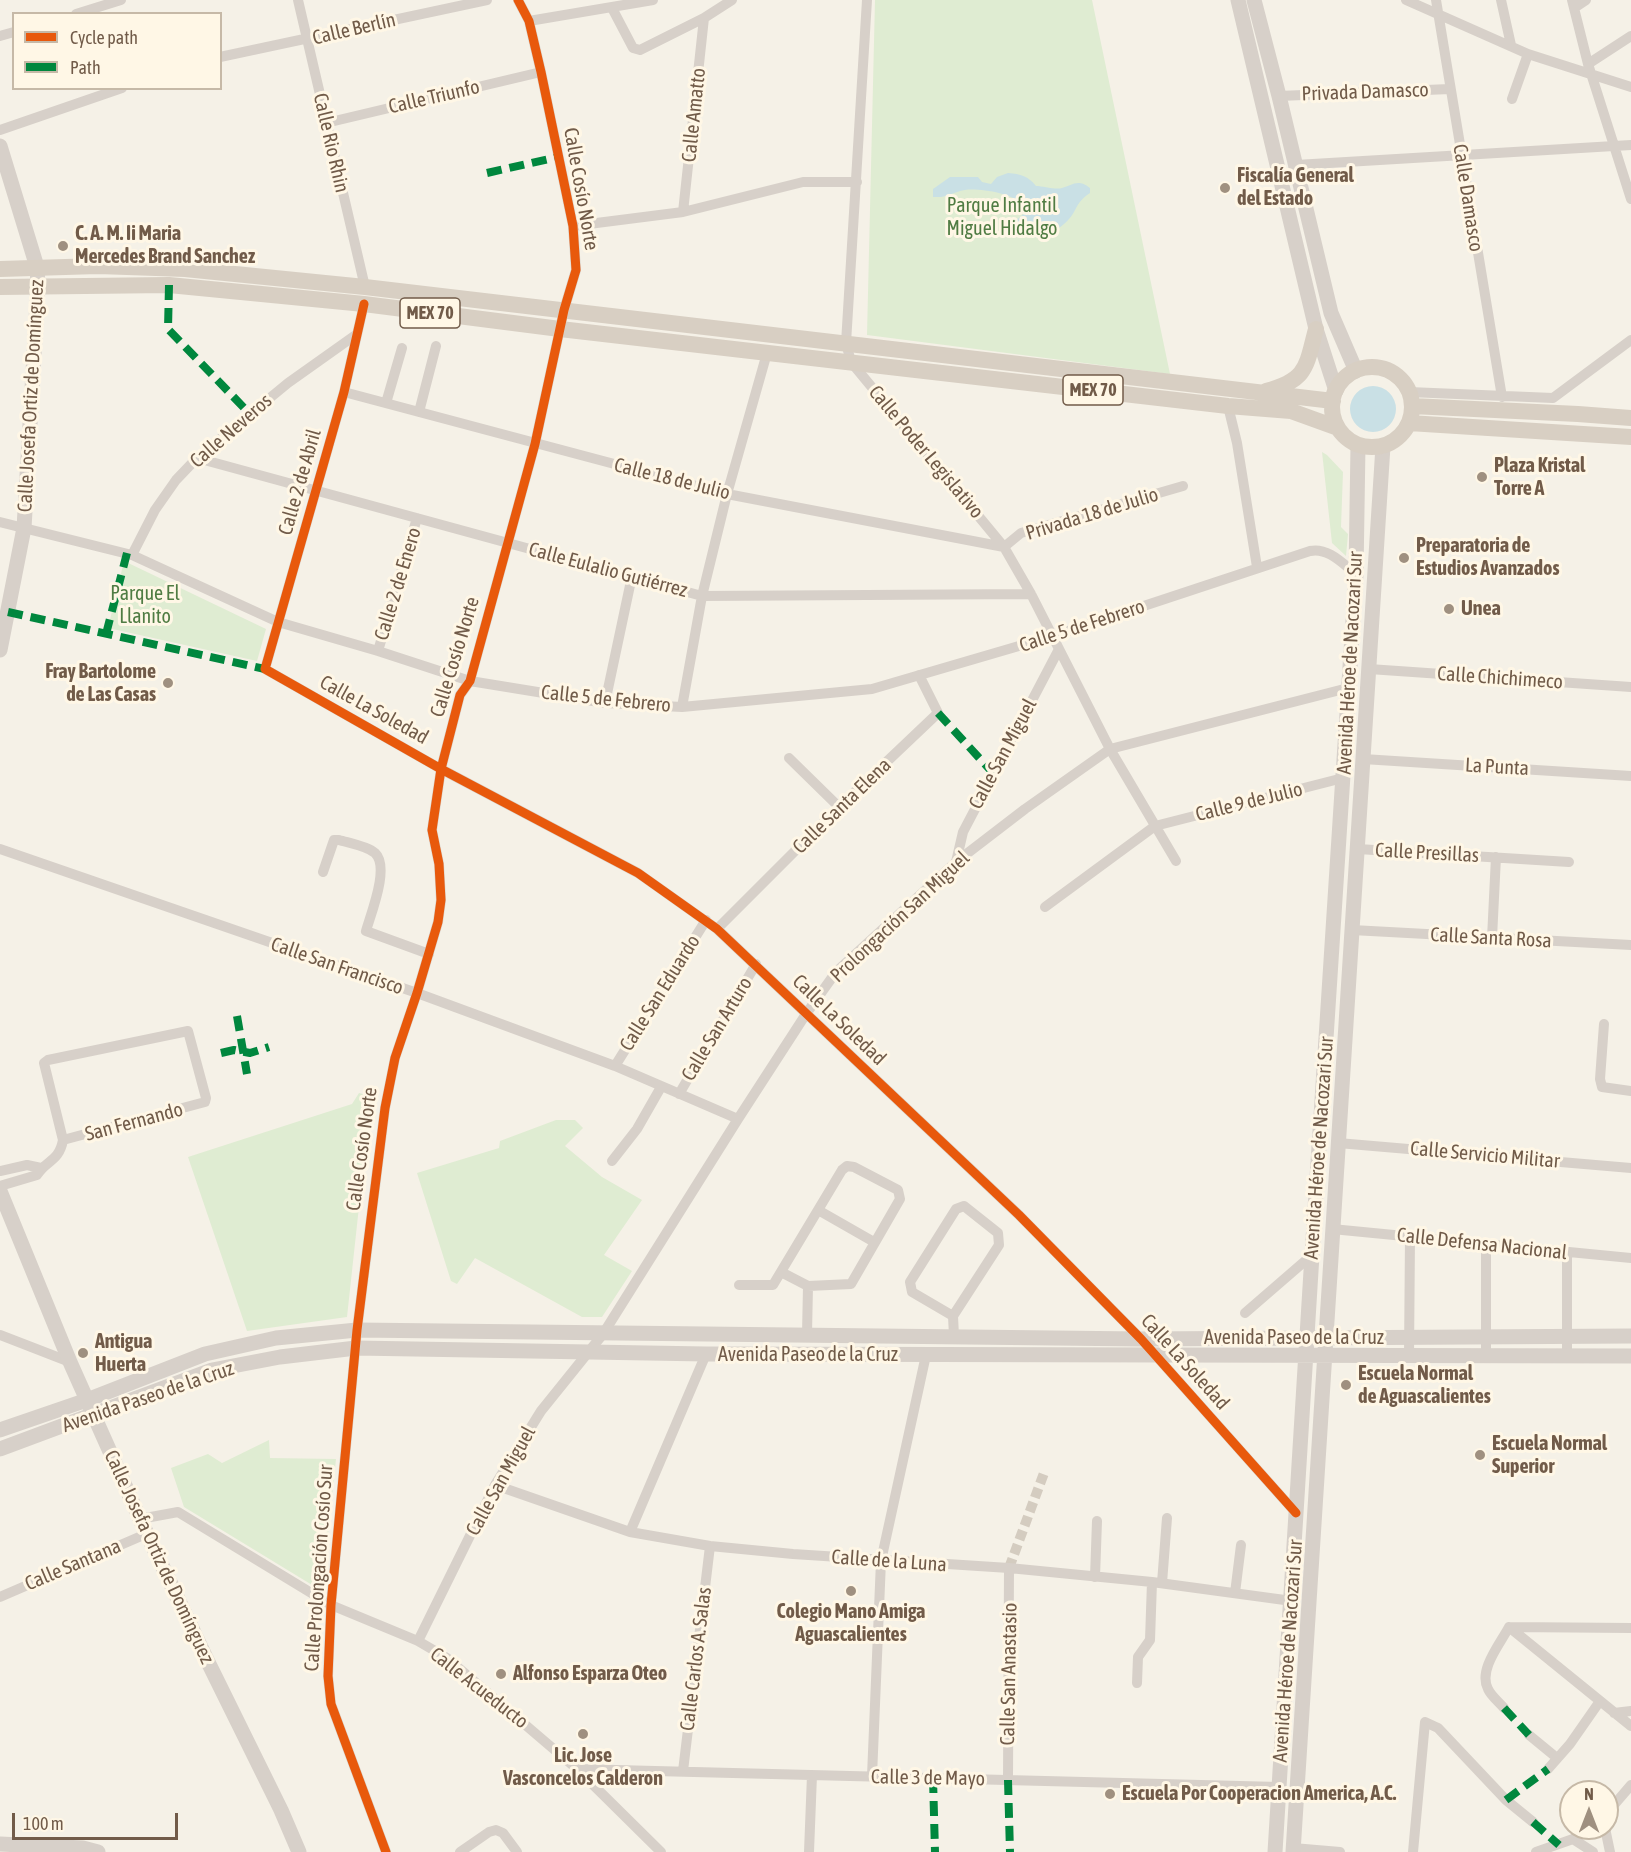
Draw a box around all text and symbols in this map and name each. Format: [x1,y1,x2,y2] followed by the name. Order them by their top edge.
[310,8,398,50] street label: Calle Berlín
[12,12,222,90] legend
[70,27,138,48] text: Cycle path
[70,57,101,78] text: Path
[677,67,711,163] street label: Calle Amatto
[386,75,482,119] street label: Calle Triunfo
[1301,78,1429,106] street label: Privada Damasco
[308,91,354,195] street label: Calle Rio Rhin
[558,126,604,252] street label: Calle Cosío Norte
[1448,143,1488,253] street label: Calle Damasco
[1237,164,1354,211] place label: Fiscalía General del Estado
[1218,181,1232,195] marker: Fiscalía General del Estado
[947,194,1057,241] park label: Parque Infantil Miguel Hidalgo
[75,222,255,269] place label: C. A. M. Ii Maria Mercedes Brand Sanchez
[56,239,70,253] marker: C. A. M. Ii Maria Mercedes Brand Sanchez
[13,279,49,513] street label: Calle Josefa Ortiz de Domínguez
[400,298,460,328] road number: MEX 70
[1063,375,1123,405] road number: MEX 70
[863,381,989,523] street label: Calle Poder Legislativo
[185,389,277,473] street label: Calle Neveros
[273,426,327,538] street label: Calle 2 de Abril
[612,453,732,505] street label: Calle 18 de Julio
[1494,454,1585,501] place label: Plaza Kristal Torre A
[1475,470,1489,484] marker: Plaza Kristal Torre A
[1023,482,1161,546] street label: Privada 18 de Julio
[369,525,427,643] street label: Calle 2 de Enero
[1416,534,1560,581] place label: Preparatoria de Estudios Avanzados
[526,537,690,603] street label: Calle Eulalio Gutiérrez
[1332,551,1368,775] street label: Avenida Héroe de Nacozari Sur
[1397,551,1411,565] marker: Preparatoria de Estudios Avanzados
[110,582,180,629] park label: Parque El Llanito
[425,594,485,720] street label: Calle Cosío Norte
[1016,594,1148,658] street label: Calle 5 de Febrero
[1461,597,1501,621] place label: Unea
[1442,602,1456,616] marker: Unea
[45,660,156,707] place label: Fray Bartolome de Las Casas
[1436,662,1564,694] street label: Calle Chichimeco
[316,670,432,750] street label: Calle La Soledad
[161,676,175,690] marker: Fray Bartolome de Las Casas
[540,680,672,718] street label: Calle 5 de Febrero
[964,695,1042,813] street label: Calle San Miguel
[788,753,896,859] street label: Calle Santa Elena
[1464,753,1530,781] street label: La Punta
[1193,777,1305,827] street label: Calle 9 de Julio
[1374,838,1480,868] street label: Calle Presillas
[825,846,975,988] street label: Prolongación San Miguel
[1430,923,1552,953] street label: Calle Santa Rosa
[615,931,705,1055] street label: Calle San Eduardo
[268,932,406,1000] street label: Calle San Francisco
[787,970,891,1070] street label: Calle La Soledad
[677,973,757,1085] street label: Calle San Arturo
[1299,1036,1339,1260] street label: Avenida Héroe de Nacozari Sur
[341,1086,383,1212] street label: Calle Cosío Norte
[82,1097,186,1147] street label: San Fernando
[1409,1137,1561,1173] street label: Calle Servicio Militar
[1396,1223,1568,1265] street label: Calle Defensa Nacional
[1136,1309,1234,1415] street label: Calle La Soledad
[1204,1326,1384,1350] street label: Avenida Paseo de la Cruz
[95,1330,152,1377] place label: Antigua Huerta
[718,1343,898,1367] street label: Avenida Paseo de la Cruz
[76,1346,90,1360] marker: Antigua Huerta
[59,1356,237,1438] street label: Avenida Paseo de la Cruz
[1358,1362,1491,1409] place label: Escuela Normal de Aguascalientes
[1339,1378,1353,1392] marker: Escuela Normal de Aguascalientes
[461,1422,541,1540] street label: Calle San Miguel
[1492,1432,1607,1479] place label: Escuela Normal Superior
[99,1446,219,1668] street label: Calle Josefa Ortiz de Domínguez
[1473,1448,1487,1462] marker: Escuela Normal Superior
[300,1464,338,1672] street label: Calle Prolongación Cosío Sur
[21,1534,125,1596] street label: Calle Santana
[1268,1539,1308,1763] street label: Avenida Héroe de Nacozari Sur
[831,1545,947,1577] street label: Calle de la Luna
[844,1584,858,1598] marker: Colegio Mano Amiga Aguascalientes
[675,1586,717,1732] street label: Calle Carlos A. Salas
[777,1600,925,1647] place label: Colegio Mano Amiga Aguascalientes
[996,1602,1022,1746] street label: Calle San Anastasio
[425,1642,533,1734] street label: Calle Acueducto
[513,1662,667,1686] place label: Alfonso Esparza Oteo
[494,1667,508,1681] marker: Alfonso Esparza Oteo
[576,1727,590,1741] marker: Lic. Jose Vasconcelos Calderon
[503,1744,663,1791] place label: Lic. Jose Vasconcelos Calderon
[871,1765,985,1791] street label: Calle 3 de Mayo
[1559,1780,1619,1840] north arrow
[1122,1782,1396,1806] place label: Escuela Por Cooperacion America, A.C.
[1584,1785,1594,1803] text: N
[1103,1787,1117,1801] marker: Escuela Por Cooperacion America, A.C.
[15,1801,182,1839] scale bar
[23,1813,64,1834] text: 100 m

